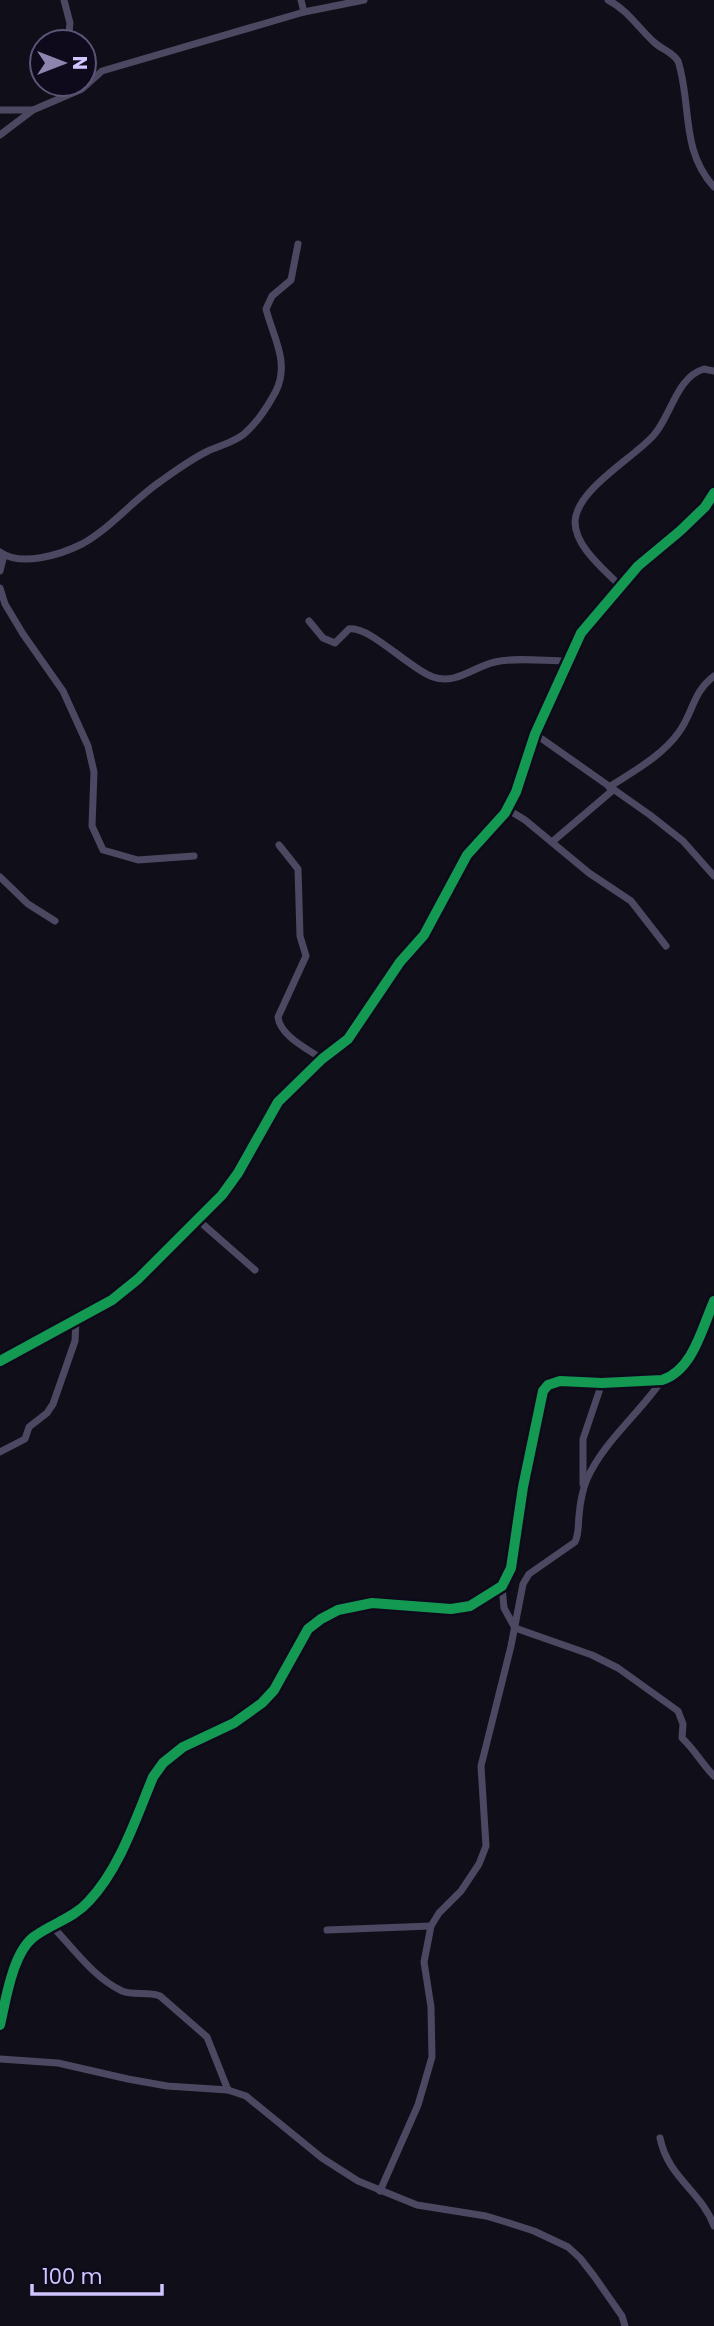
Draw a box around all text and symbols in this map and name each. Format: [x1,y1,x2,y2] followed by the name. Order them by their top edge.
[28,28,98,98] north arrow
[66,56,93,70] text: N
[32,2252,161,2296] scale bar
[42,2262,102,2291] text: 100 m

